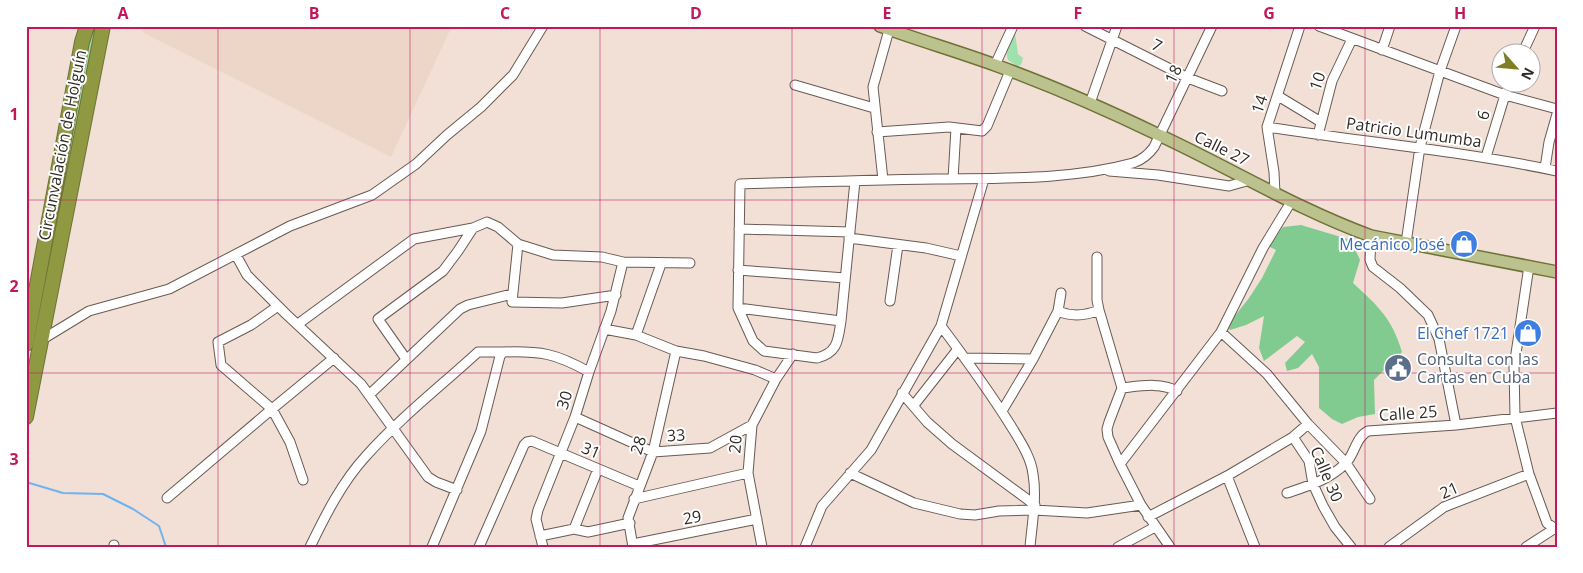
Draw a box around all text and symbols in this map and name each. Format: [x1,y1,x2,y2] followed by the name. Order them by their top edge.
[117,2,129,24] text: A
[309,2,319,24] text: B
[500,2,510,24] text: C
[690,2,702,24] text: D
[883,2,892,24] text: E
[1074,2,1082,24] text: F
[1263,2,1275,24] text: G
[1454,2,1466,24] text: H
[1148,33,1166,57] street label: 7
[1490,42,1540,92] north arrow
[33,48,91,242] street label: Circunvalación de Holguín
[1159,61,1187,87] street label: 18
[1517,65,1539,84] text: N
[1304,69,1330,93] street label: 10
[1246,92,1272,116] street label: 14
[9,103,19,125] text: 1
[1471,108,1495,122] street label: 6
[1345,112,1483,152] street label: Patricio Lumumba
[1191,125,1253,171] street label: Calle 27
[1449,229,1479,259] shop icon: Mecánico José
[1339,233,1445,255] place label: Mecánico José
[9,275,19,297] text: 2
[1513,318,1543,348] shop icon: El Chef 1721
[1417,322,1509,344] place label: El Chef 1721
[1417,348,1539,388] place label: Consulta con las Cartas en Cuba
[1383,353,1413,383] public building icon: Consulta con las Cartas en Cuba
[551,388,577,412] street label: 30
[1378,400,1438,426] street label: Calle 25
[666,423,686,447] street label: 33
[625,433,651,457] street label: 28
[723,434,747,454] street label: 20
[578,436,604,464] street label: 31
[1305,443,1349,505] street label: Calle 30
[9,448,19,470] text: 3
[1436,476,1462,504] street label: 21
[681,504,703,530] street label: 29

